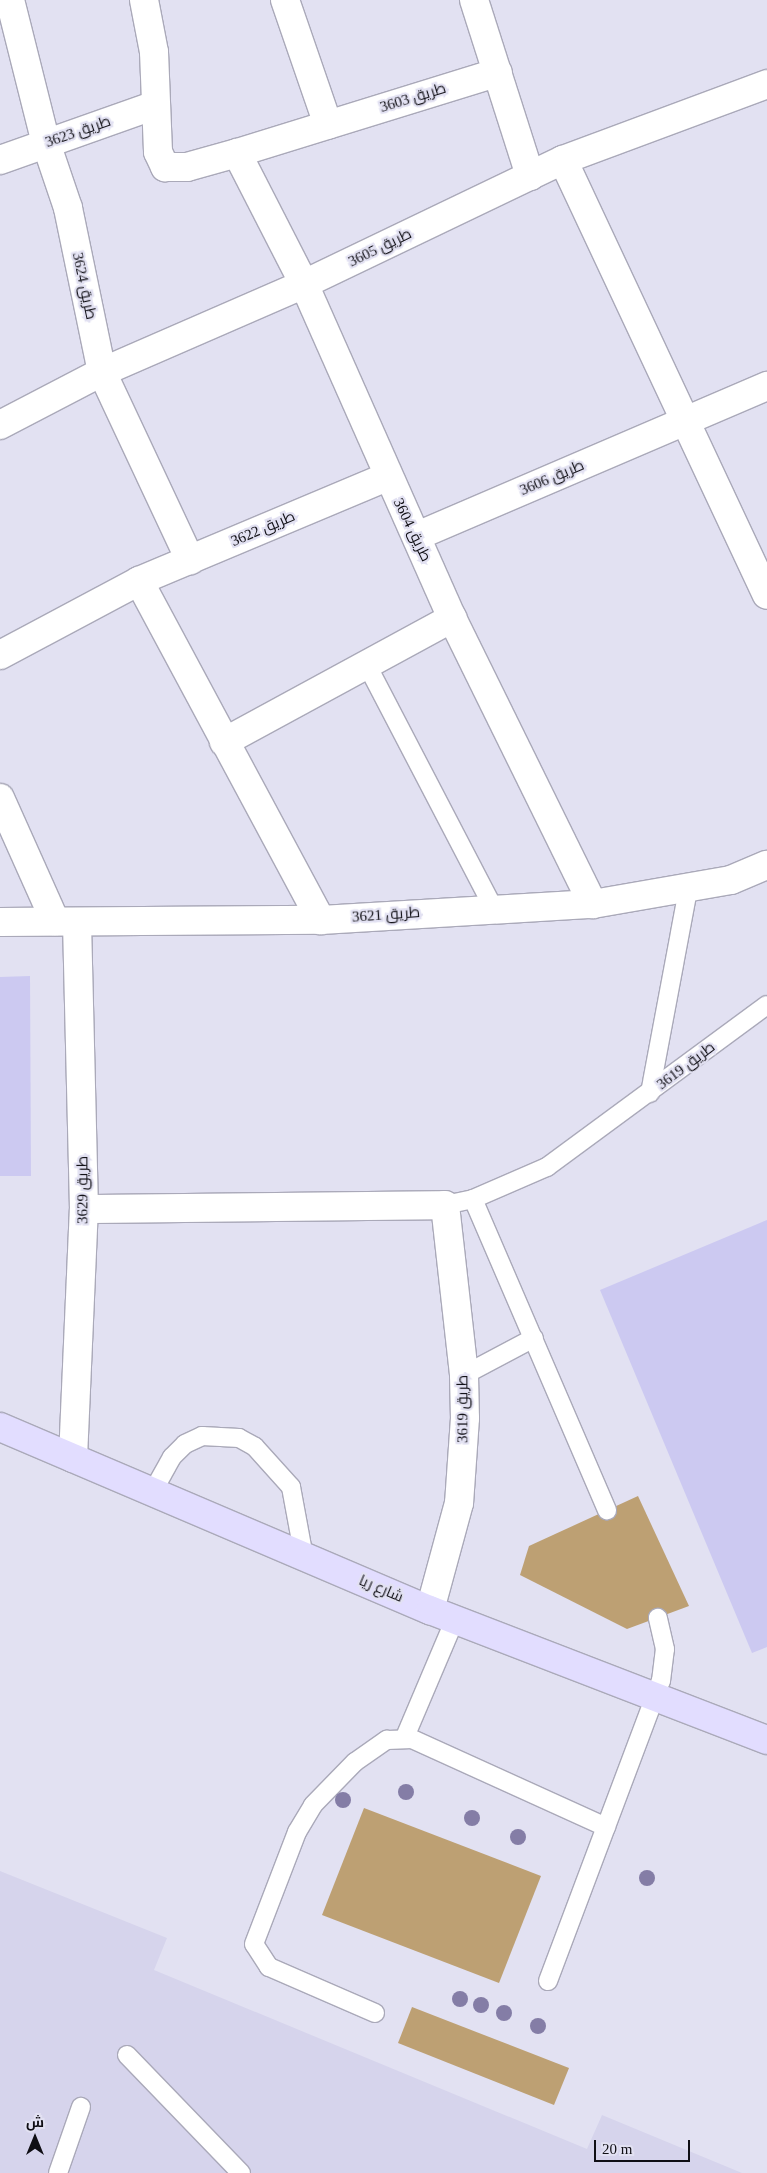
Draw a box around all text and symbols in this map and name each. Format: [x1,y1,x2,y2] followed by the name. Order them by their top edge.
[378,79,448,117] street label: طريق 3603
[43,112,113,152] street label: طريق 3623
[345,225,415,271] street label: طريق 3605
[68,251,100,321] street label: طريق 3624
[517,456,587,500] street label: طريق 3606
[389,495,435,565] street label: طريق 3604
[228,507,298,551] street label: طريق 3622
[351,904,421,926] street label: طريق 3621
[653,1038,719,1094] street label: طريق 3619
[74,1156,92,1224] street label: طريق 3629
[454,1375,472,1443] street label: طريق 3619
[356,1572,406,1606] street label: شارع ريا
[10,2113,60,2163] north arrow
[26,2115,44,2130] text: ش
[597,2130,693,2162] scale bar
[602,2141,632,2157] text: 20 m

